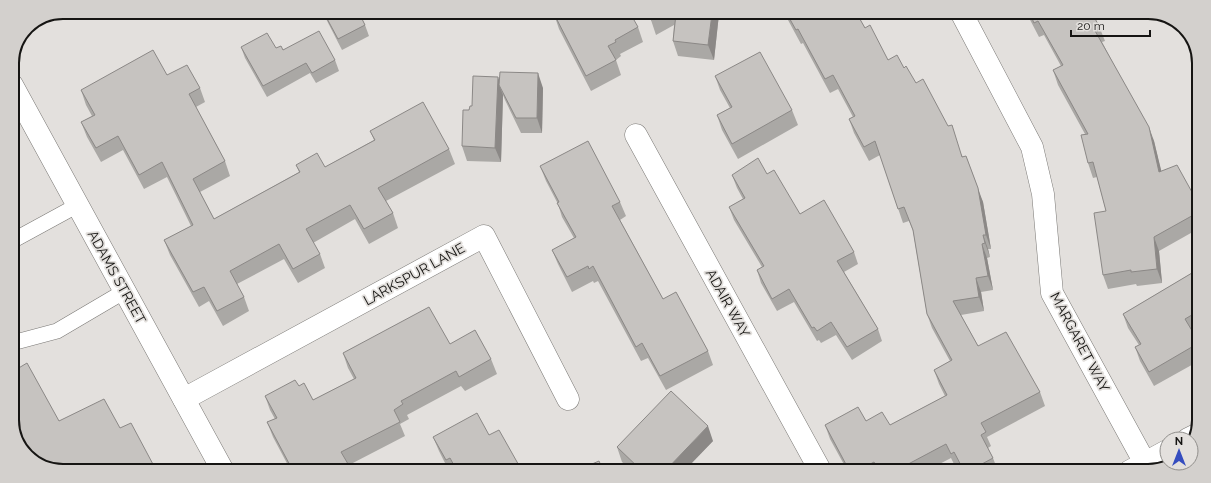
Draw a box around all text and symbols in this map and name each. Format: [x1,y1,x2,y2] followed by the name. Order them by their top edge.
[1071,12,1150,38] scale bar
[1077,19,1105,33] text: 20 m
[85,227,150,327] street label: ADAMS STREET
[361,240,467,308] street label: LARKSPUR LANE
[703,266,753,340] street label: ADAIR WAY
[1047,289,1113,395] street label: MARGARET WAY
[1159,431,1199,471] north arrow
[1175,435,1183,448] text: N

